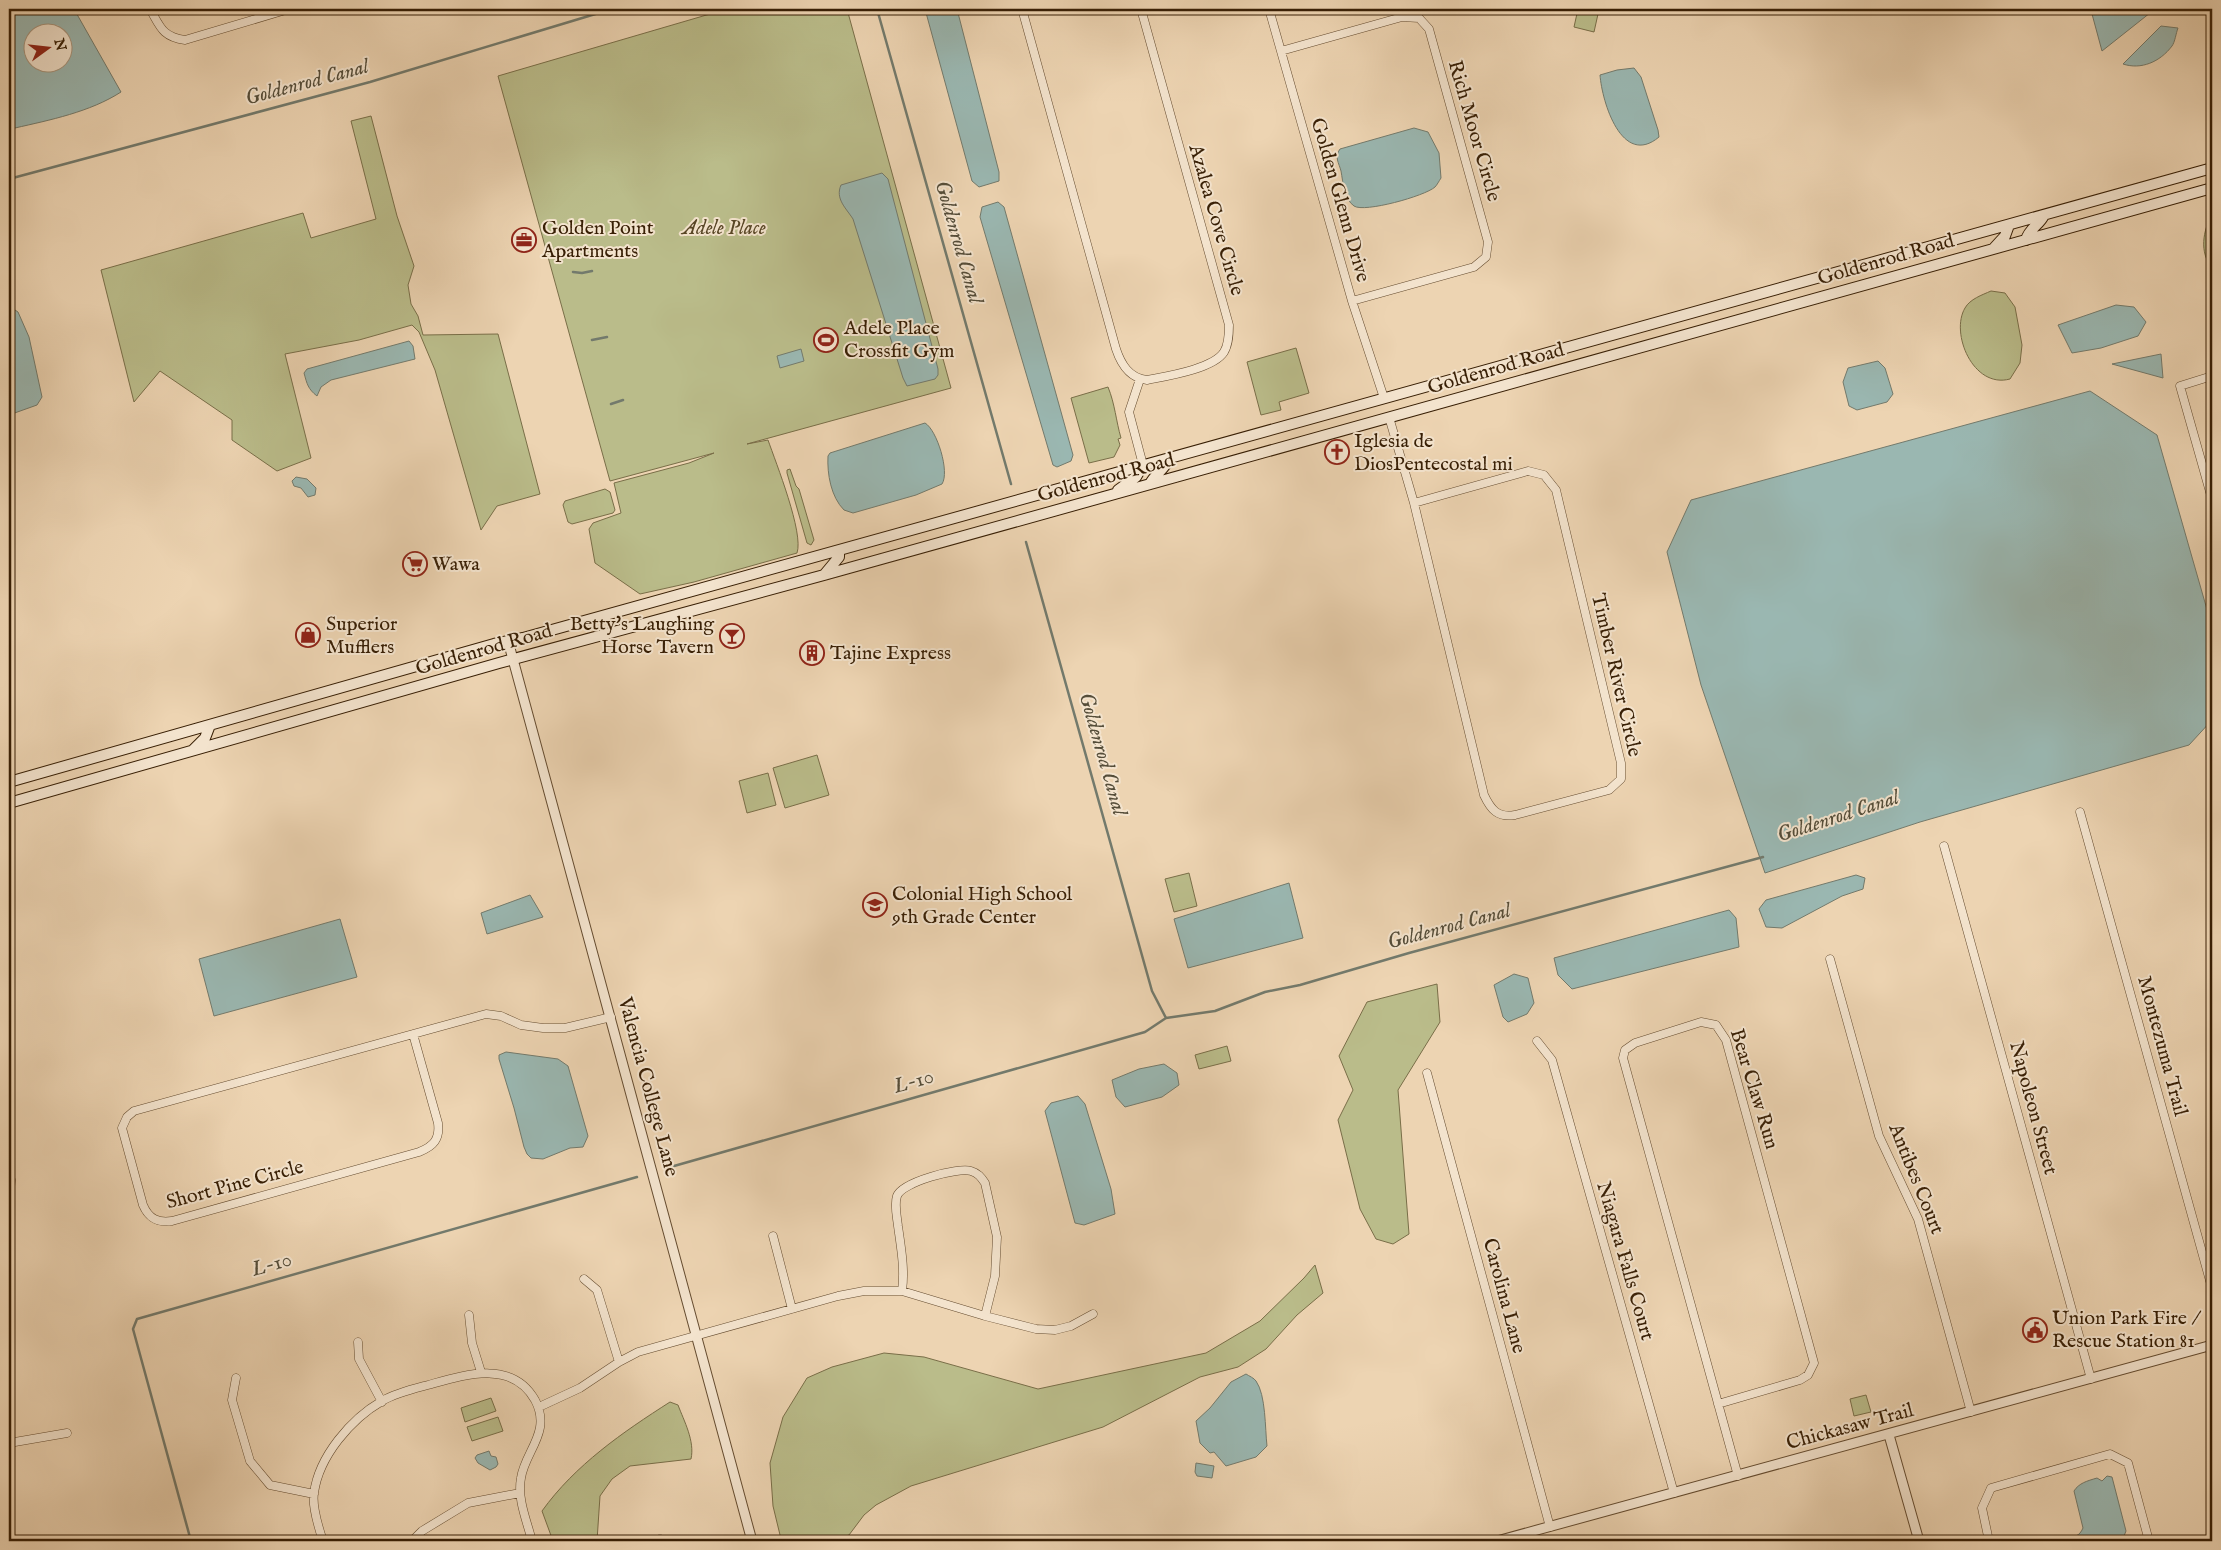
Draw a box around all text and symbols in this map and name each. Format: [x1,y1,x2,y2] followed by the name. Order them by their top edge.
[22,22,72,72] north arrow
[49,36,70,53] text: N
[242,53,374,112] water label: Goldenrod Canal
[1442,57,1506,205] street label: Rich Moor Circle
[1305,115,1375,285] street label: Golden Glenn Drive
[1182,140,1250,299] street label: Azalea Cove Circle
[928,177,989,309] water label: Goldenrod Canal
[541,216,654,264] place label: Golden Point Apartments
[680,216,766,241] park label: Adele Place
[511,227,537,253] office icon: Golden Point Apartments
[1815,228,1957,291] street label: Goldenrod Road
[843,316,954,364] place label: Adele Place Crossfit Gym
[813,327,839,353] sports icon: Adele Place Crossfit Gym
[1425,337,1567,400] street label: Goldenrod Road
[1354,429,1513,477] place label: Iglesia de DiosPentecostal mi
[1324,439,1350,465] church icon: Iglesia de DiosPentecostal mi
[1035,448,1178,508] street label: Goldenrod Road
[402,551,428,577] supermarket icon: Wawa
[432,552,480,577] place label: Wawa
[1585,591,1647,759] street label: Timber River Circle
[326,612,398,660] place label: Superior Mufflers
[570,612,715,660] place label: Betty's Laughing Horse Tavern
[413,618,555,681] street label: Goldenrod Road
[295,622,321,648] shop icon: Superior Mufflers
[719,623,745,649] bar icon: Betty's Laughing Horse Tavern
[799,640,825,666] building icon: Tajine Express
[830,641,951,666] place label: Tajine Express
[1072,689,1133,821] water label: Goldenrod Canal
[1774,784,1904,849] water label: Goldenrod Canal
[891,882,1073,930] place label: Colonial High School 9th Grade Center
[862,892,888,918] school or university icon: Colonial High School 9th Grade Center
[1384,897,1516,956] water label: Goldenrod Canal
[2131,973,2193,1119] street label: Montezuma Trail
[612,994,684,1179] street label: Valencia College Lane
[1724,1026,1784,1153] street label: Bear Claw Run
[2003,1039,2063,1177] street label: Napoleon Street
[889,1063,938,1101] water label: L-10
[1882,1119,1950,1238] street label: Antibes Court
[164,1155,306,1215] street label: Short Pine Circle
[1590,1179,1660,1343] street label: Niagara Falls Court
[1477,1236,1531,1356] street label: Carolina Lane
[247,1246,296,1284] water label: L-10
[2052,1306,2201,1354] place label: Union Park Fire / Rescue Station 81
[2022,1317,2048,1343] public building icon: Union Park Fire / Rescue Station 81
[1784,1398,1917,1456] street label: Chickasaw Trail

